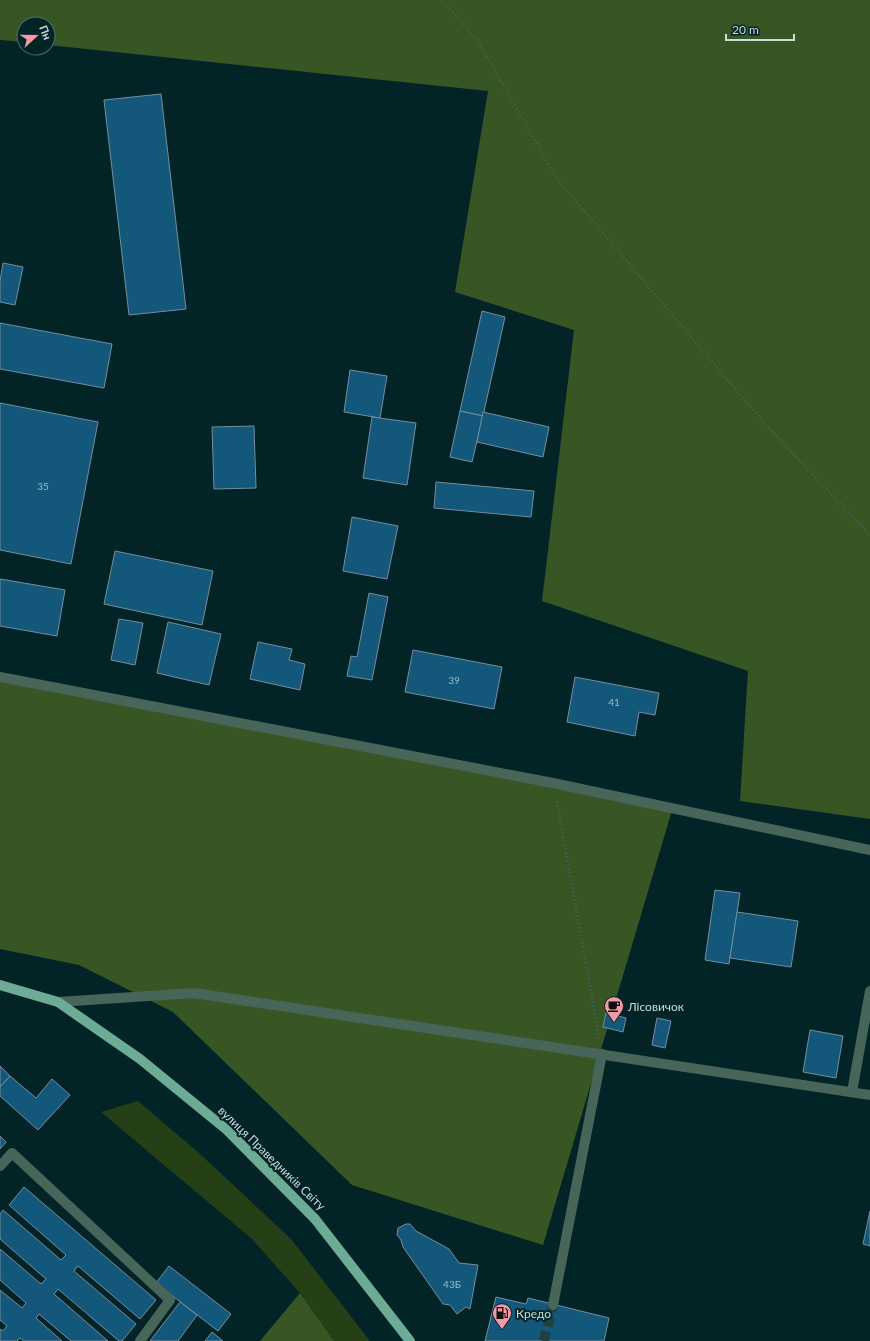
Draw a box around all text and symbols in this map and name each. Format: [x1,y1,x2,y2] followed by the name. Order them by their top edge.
[16,16,56,56] north arrow
[726,16,794,42] scale bar
[732,22,759,37] text: 20 m
[37,23,54,41] text: Пн
[37,480,49,492] house number: 35
[448,674,460,686] house number: 39
[608,696,620,708] house number: 41
[603,995,625,1023] cafe icon: Лісовичок
[627,999,685,1014] place label: Лісовичок
[215,1103,329,1214] street label: вулиця Праведників Світу
[443,1278,461,1290] house number: 43Б
[491,1302,513,1330] fuel station icon: Кредо
[516,1306,551,1321] place label: Кредо

